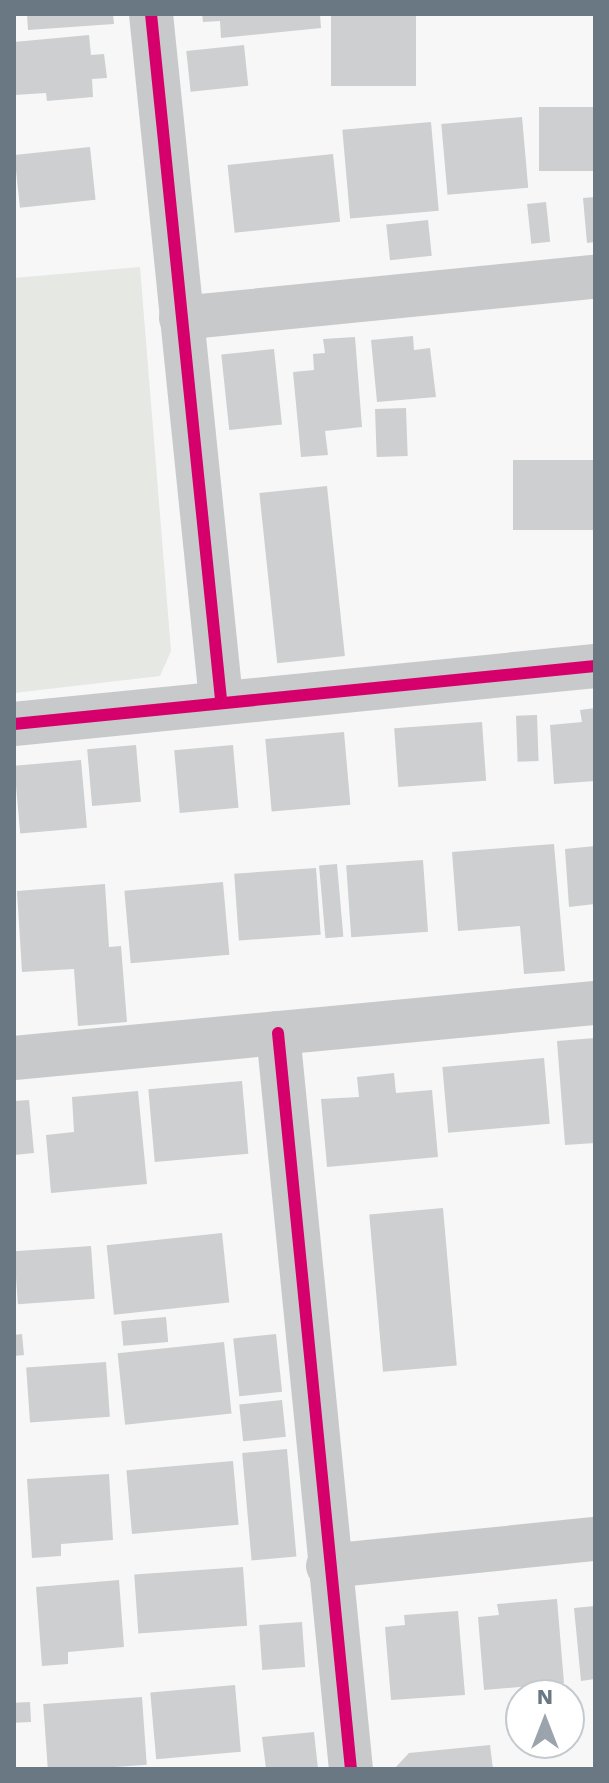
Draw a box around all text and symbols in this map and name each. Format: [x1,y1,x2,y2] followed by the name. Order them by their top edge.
[505,1679,585,1759] north arrow
[537,1684,553,1709] text: N

